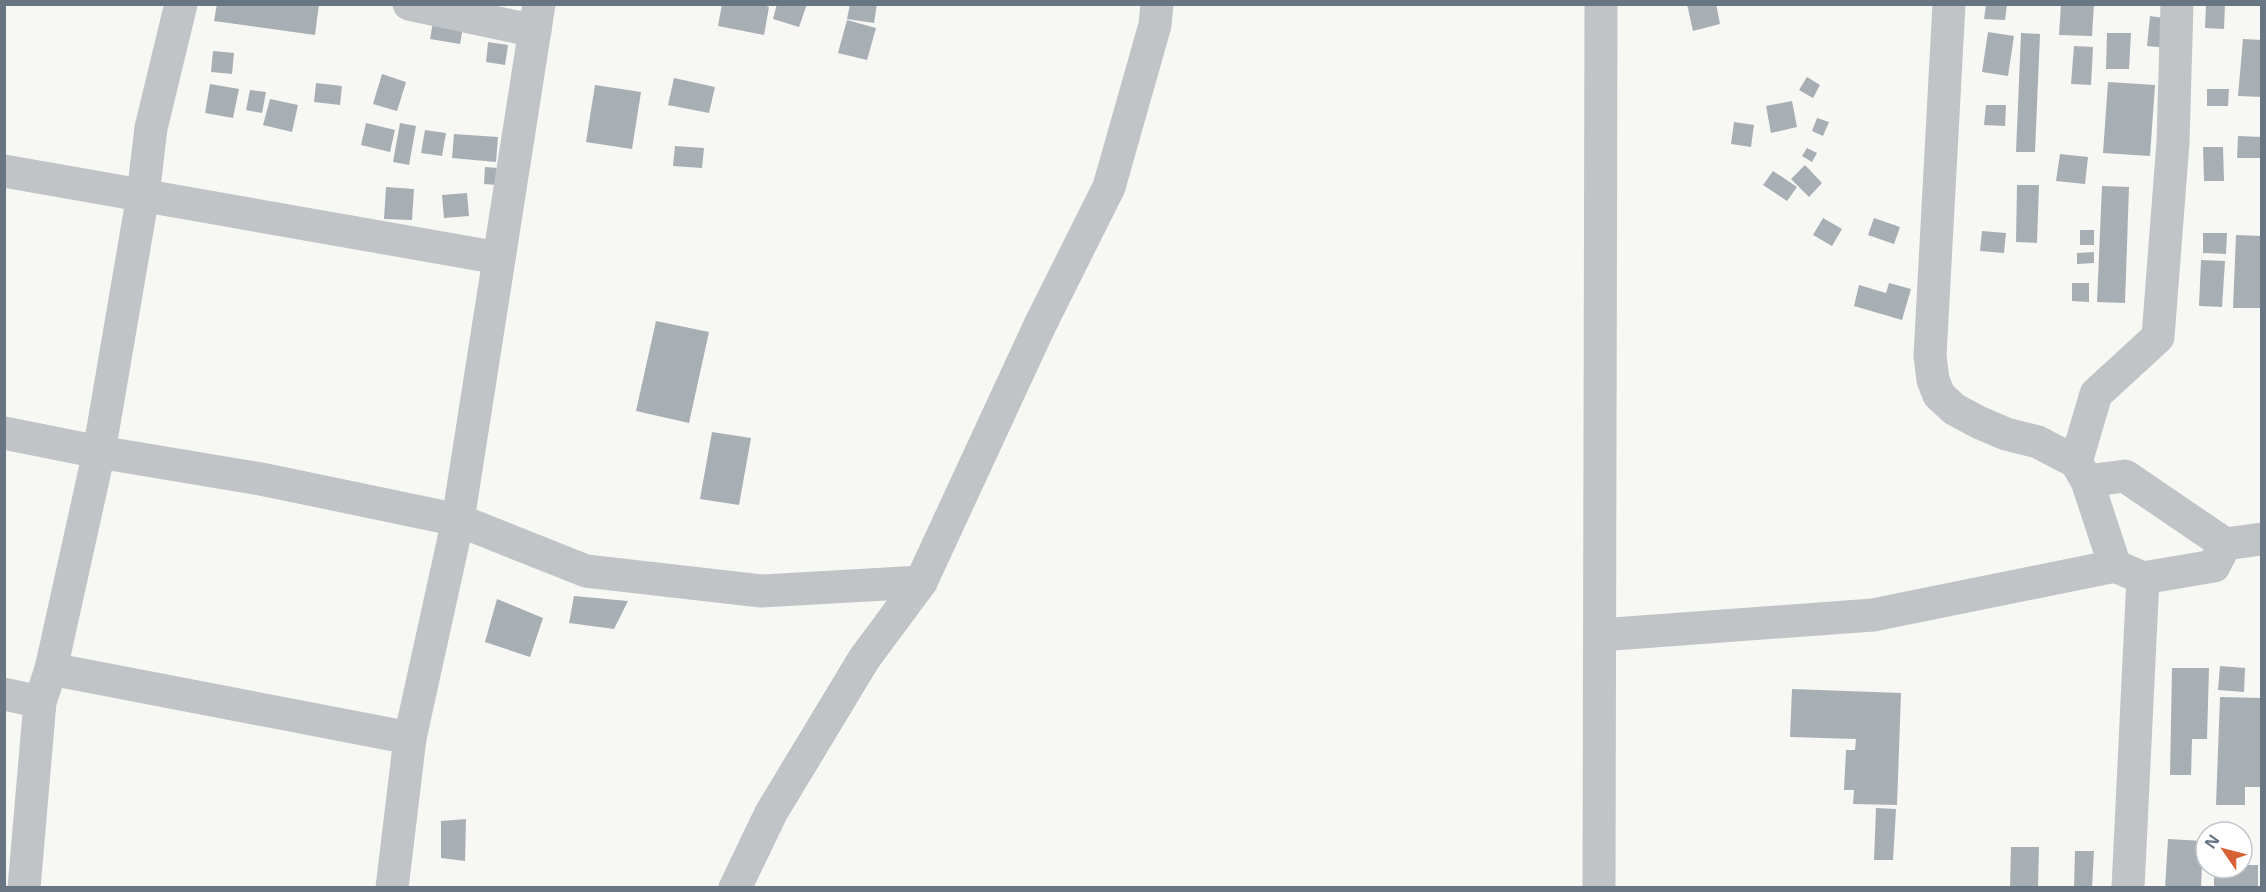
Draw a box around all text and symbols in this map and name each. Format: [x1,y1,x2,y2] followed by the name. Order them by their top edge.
[2194,820,2254,880] north arrow
[2199,830,2224,853] text: N

